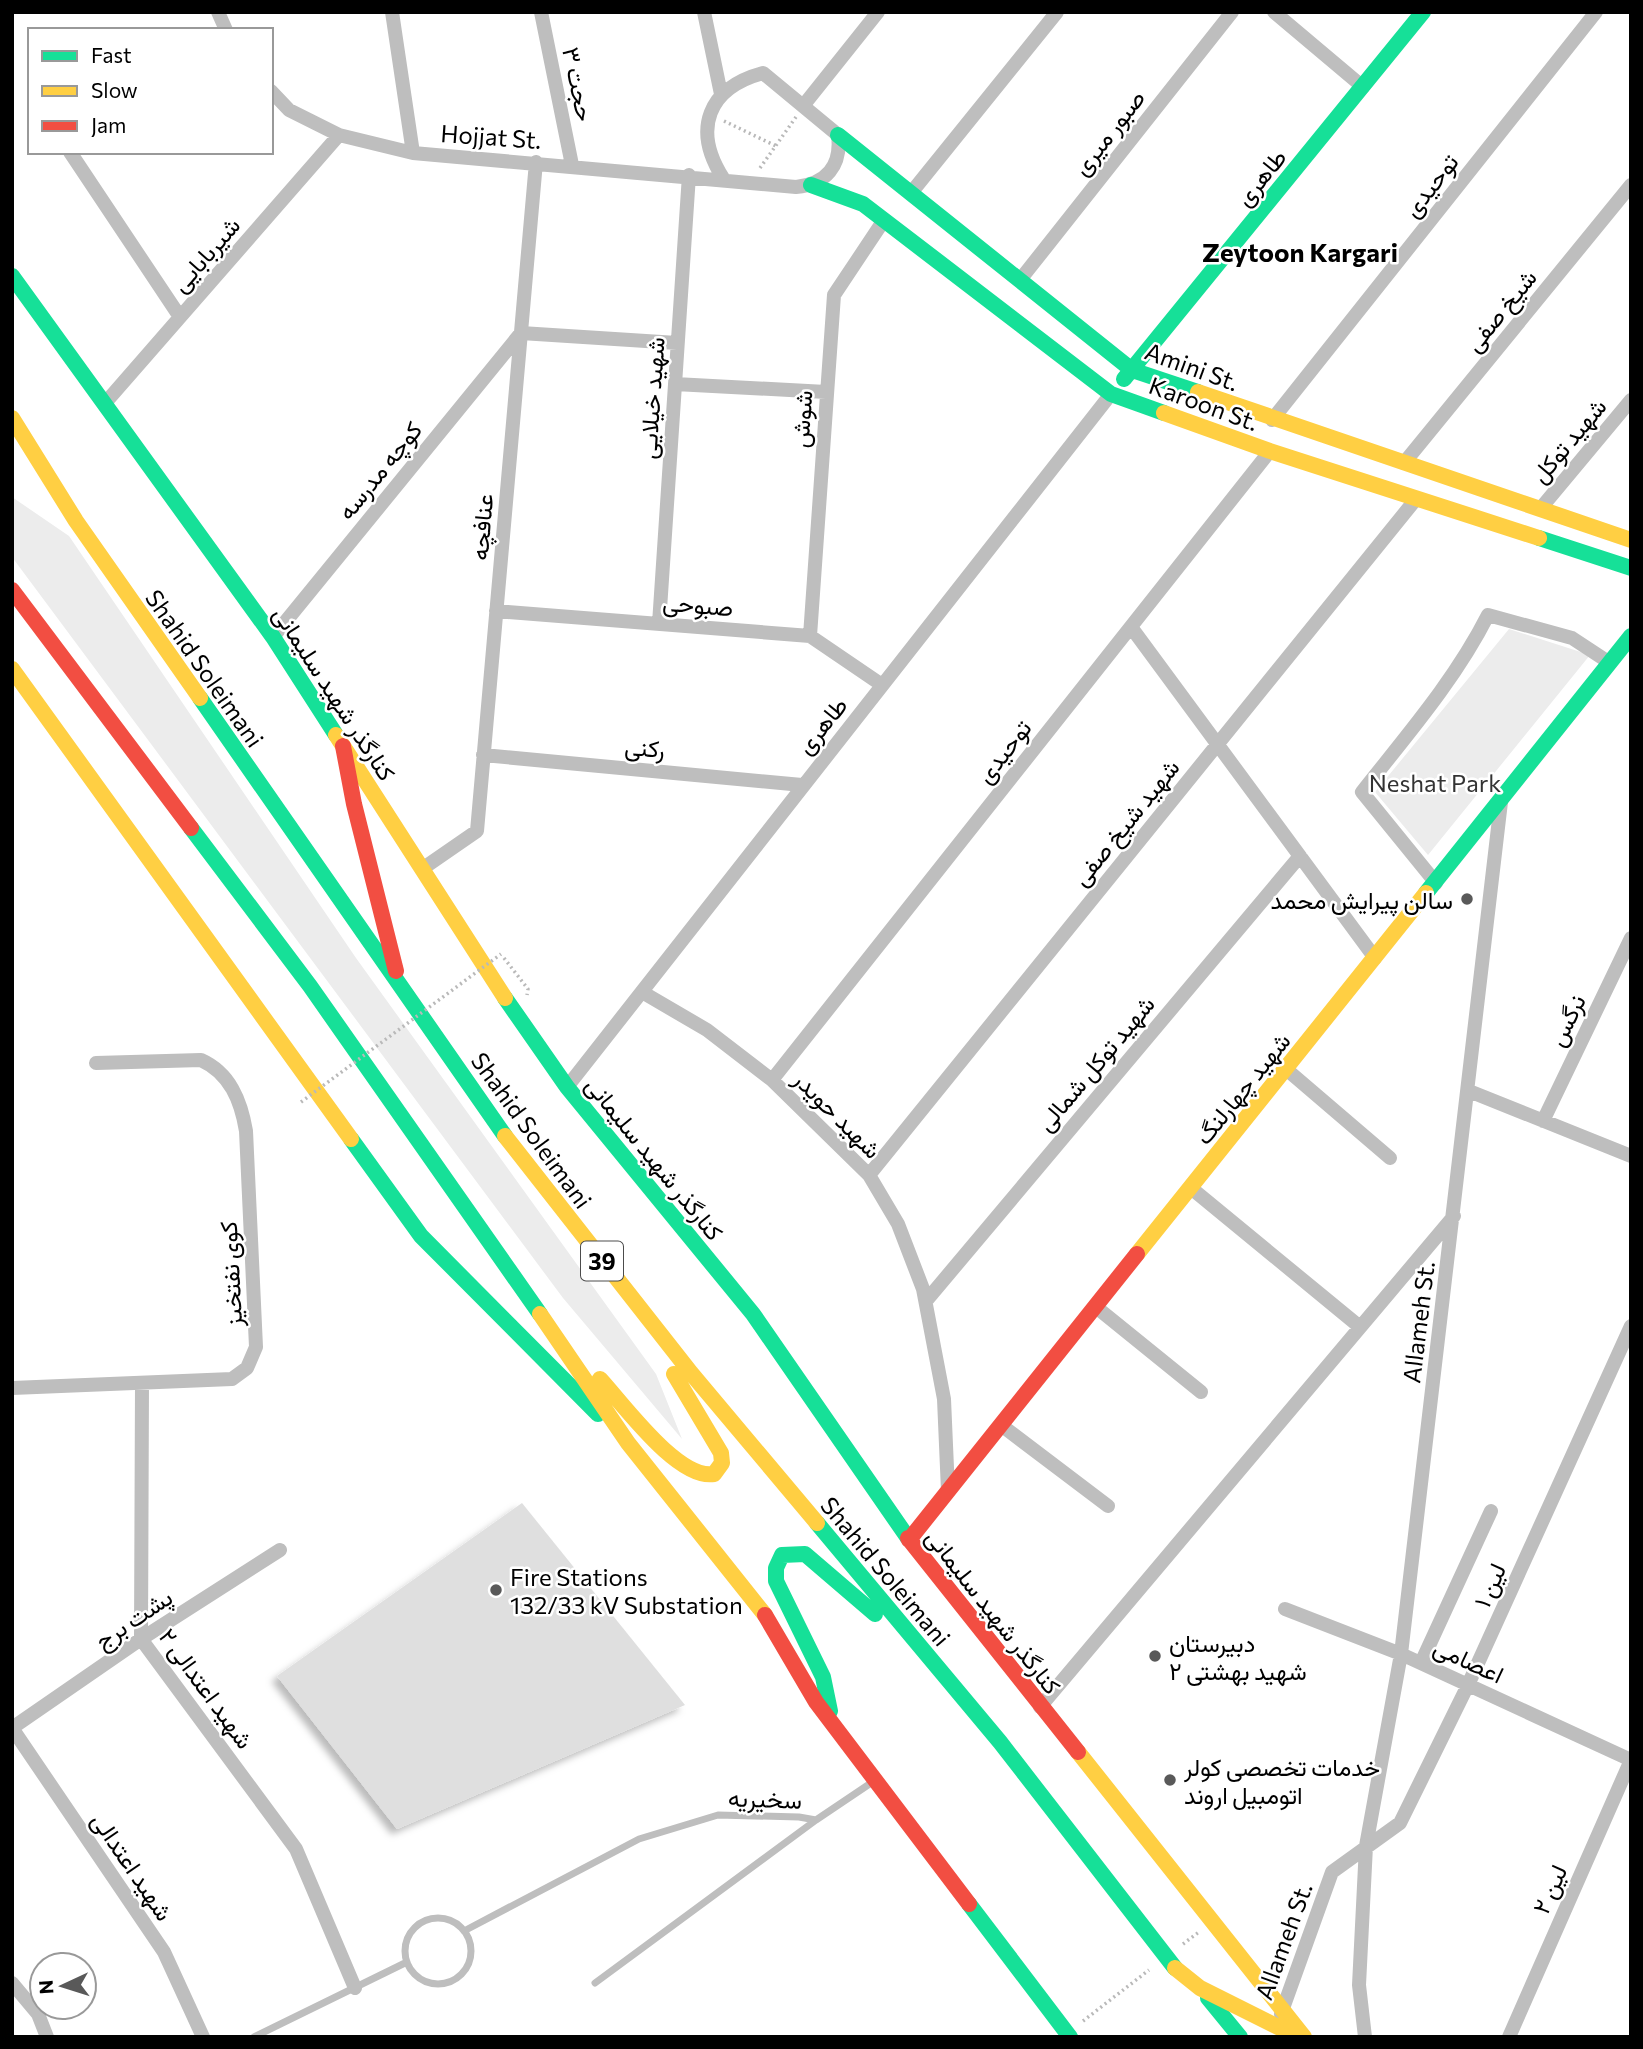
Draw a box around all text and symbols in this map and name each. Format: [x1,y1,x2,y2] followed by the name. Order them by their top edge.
[28,28,273,154] legend
[91,42,132,67] text: Fast
[556,44,601,124] street label: حجت ۳
[91,77,138,102] text: Slow
[1066,84,1152,182] street label: صبور میری
[91,112,126,137] text: Jam
[440,118,542,154] street label: Hojjat St.
[1228,143,1293,213] street label: طاهری
[1396,148,1465,224] street label: توحیدی
[164,210,247,299] street label: شیربابایی
[1202,236,1398,267] district label: Zeytoon Kargari
[1458,263,1545,360] street label: شیخ صفی
[632,336,672,460] street label: شهید خیلایی
[1141,336,1243,396] street label: Amini St.
[1145,370,1263,436] street label: Karoon St.
[785,389,819,449] street label: شوش
[1524,392,1613,490] street label: شهید توکل
[331,415,430,527] street label: کوچه مدرسه
[464,493,501,562] street label: عنافچه
[140,584,270,752] street label: Shahid Soleimani
[661,586,734,624] street label: صبوحی
[266,600,402,787] street label: کنارگذر شهید سلیمانی
[789,691,854,761] street label: طاهری
[969,714,1038,790] street label: توحیدی
[623,731,666,765] street label: رکنی
[1065,753,1188,894] street label: شهید شیخ صفی
[1369,768,1501,797] park label: Neshat Park
[1271,885,1453,917] place label: سالن پیرایش محمد
[1459,891,1475,907] marker: سالن پیرایش محمد
[1030,989,1162,1138] street label: شهید توکل شمالی
[1541,989,1593,1052] street label: نرگس
[1188,1026,1298,1152] street label: شهید چهارلنگ
[466,1046,598,1214] street label: Shahid Soleimani
[786,1063,888,1165] street label: شهید حویدر
[579,1070,730,1247] street label: کنارگذر شهید سلیمانی
[213,1221,249,1328] street label: کوی نفتخیز
[581,1242,623,1280] road number: 39
[1396,1259,1440,1385] street label: Allameh St.
[815,1491,957,1651] street label: Shahid Soleimani
[919,1523,1068,1701] street label: کنارگذر شهید سلیمانی
[1467,1558,1512,1612] street label: لین ۱
[510,1562,743,1619] place label: Fire Stations 132/33 kV Substation
[89,1582,179,1657] street label: پشت برج
[488,1582,504,1598] marker: Fire Stations 132/33 kV Substation
[152,1622,260,1755] street label: شهید اعتدالی ۲
[1169,1628,1307,1687] place label: دبیرستان شهید بهشتی ۲
[1429,1631,1509,1690] street label: اعصامی
[1147,1648,1163,1664] marker: دبیرستان شهید بهشتی ۲
[1183,1752,1380,1811] place label: خدمات تخصصی کولر اتومبیل اروند
[1162,1772,1178,1788] marker: خدمات تخصصی کولر اتومبیل اروند
[727,1782,802,1816] street label: سخیریه
[85,1806,180,1927] street label: شهید اعتدالی
[1525,1860,1574,1919] street label: لین ۲
[1248,1878,1318,2004] street label: Allameh St.
[28,1951,98,2021] north arrow
[34,1979,58,1995] text: N

